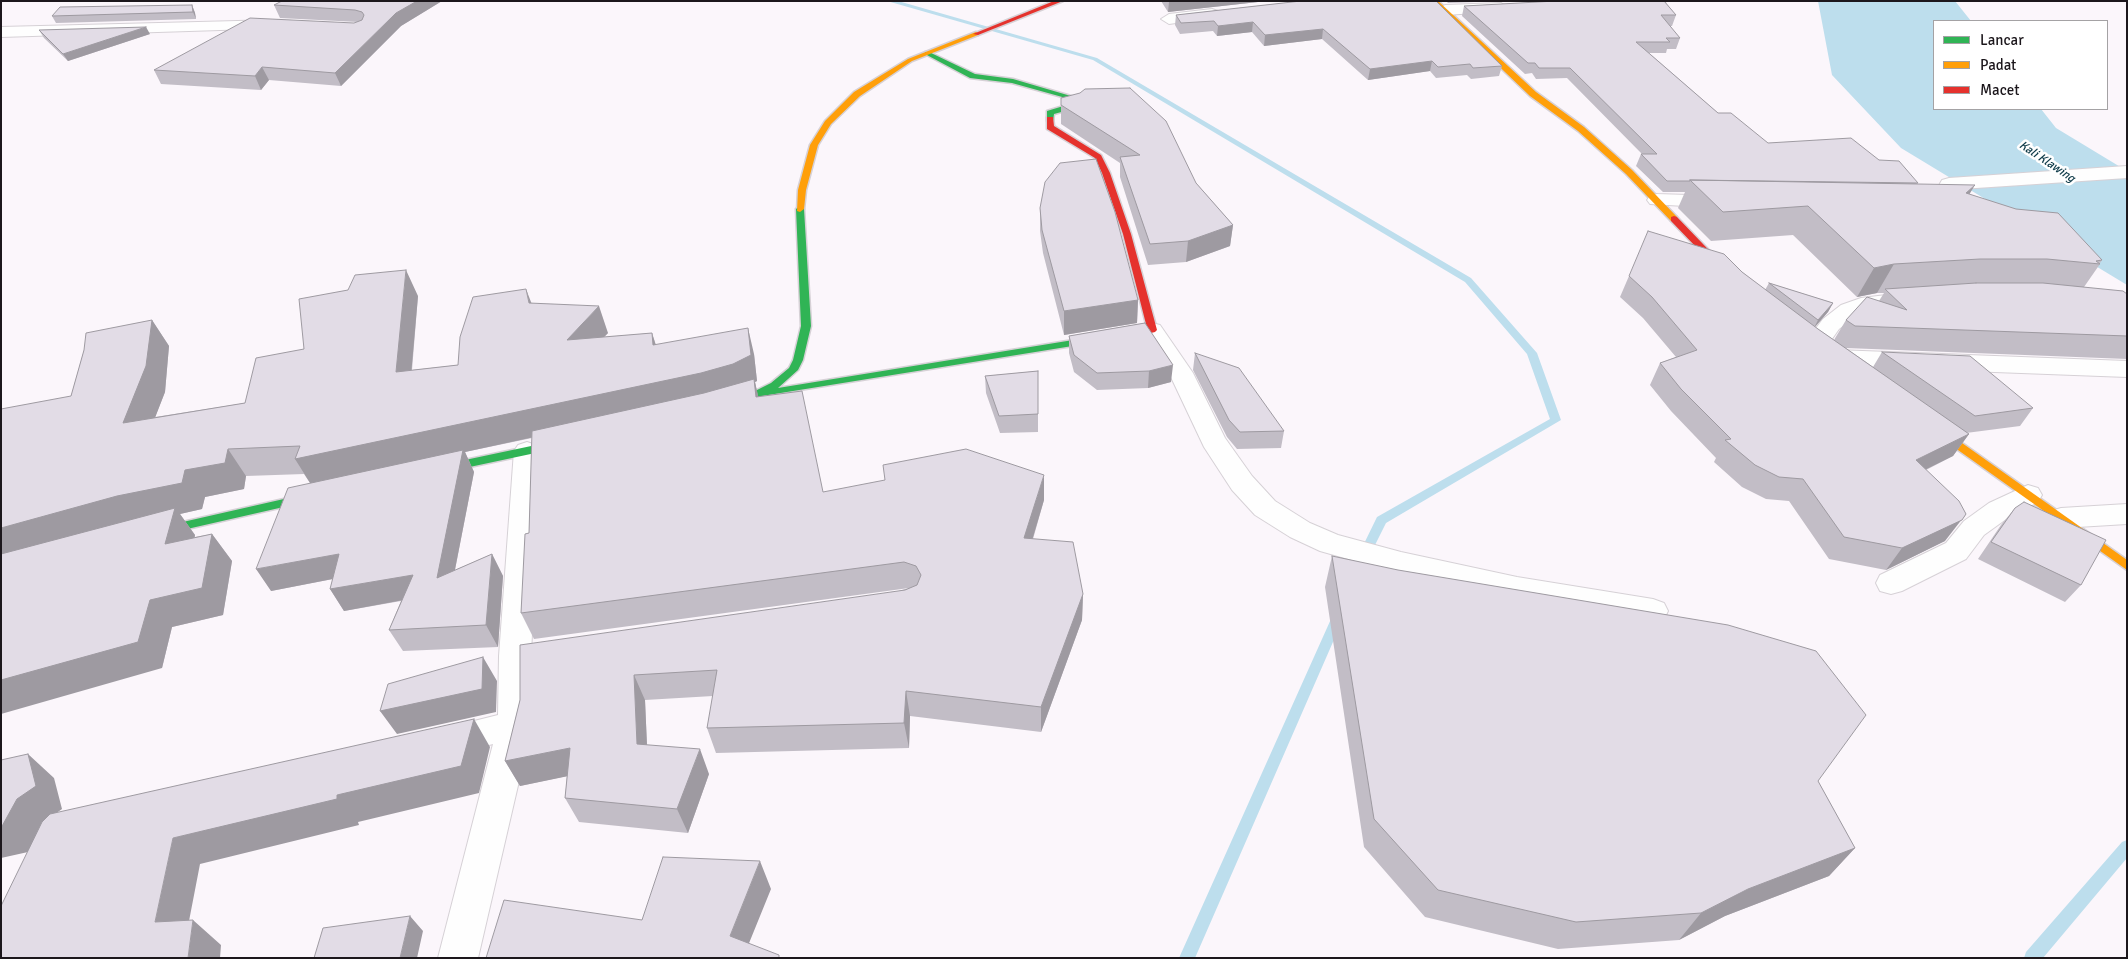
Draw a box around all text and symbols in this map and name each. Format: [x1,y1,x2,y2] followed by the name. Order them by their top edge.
[1933,20,2108,110] legend
[1980,31,2024,49] text: Lancar
[1980,56,2016,74] text: Padat
[1980,81,2019,99] text: Macet
[2016,138,2078,186] water label: Kali Klawing

